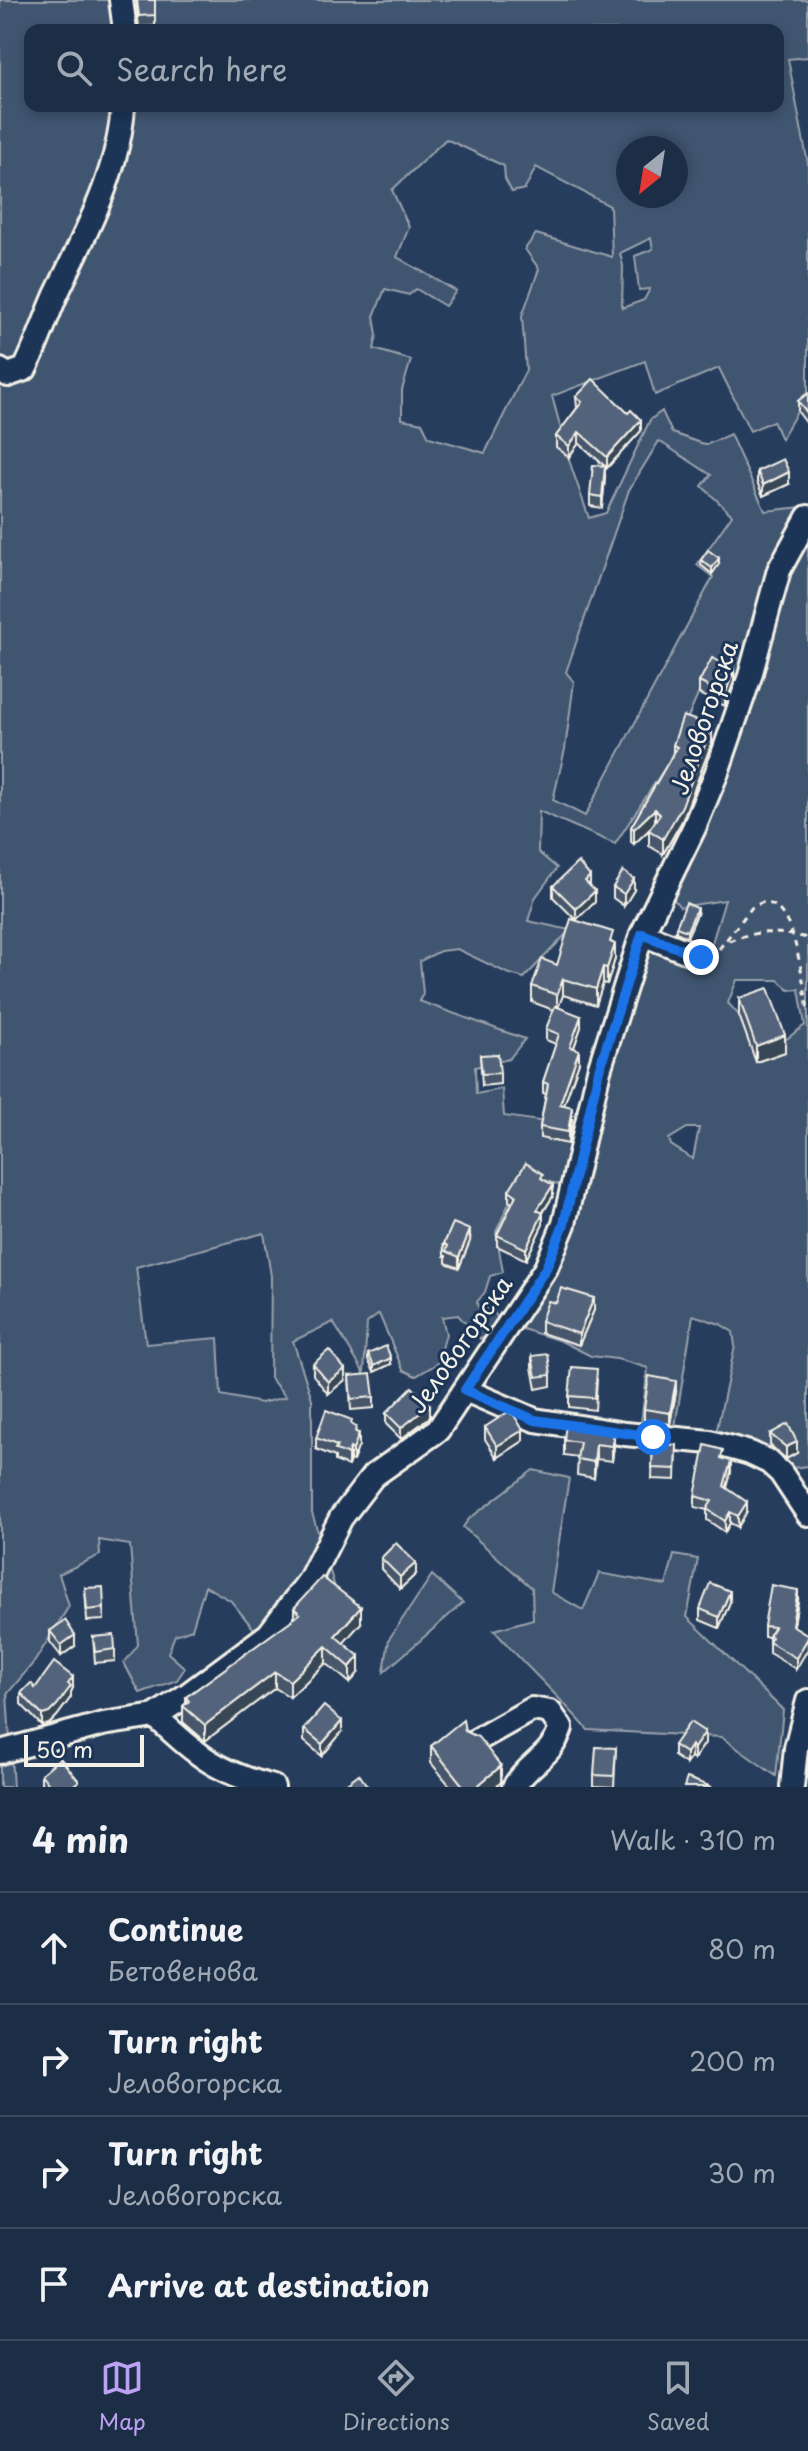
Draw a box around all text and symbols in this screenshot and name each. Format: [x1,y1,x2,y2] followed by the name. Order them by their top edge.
[24,24,784,112] search box
[52,46,96,90] icon: search
[116,46,288,91] text: Search here
[616,136,688,208] north arrow
[660,635,746,799] street label: Јеловогорска
[683,939,719,975] route end
[399,1268,520,1420] street label: Јеловогорска
[635,1419,671,1455] route start
[24,1731,144,1767] scale bar
[36,1732,93,1765] text: 50 m
[32,1813,129,1865] text: 4 min
[610,1820,776,1859] text: Walk · 310 m
[108,1906,243,1951] text: Continue
[32,1926,76,1970] icon: ahead
[708,1929,776,1968] text: 80 m
[108,1951,258,1990] text: Бетовенова
[108,2018,263,2063] text: Turn right
[32,2038,76,2082] icon: right
[689,2041,776,2080] text: 200 m
[108,2063,282,2102] text: Јеловогорска
[108,2130,263,2175] text: Turn right
[32,2150,76,2194] icon: right
[708,2153,776,2192] text: 30 m
[108,2175,282,2214] text: Јеловогорска
[32,2262,76,2306] icon: arrive
[108,2262,430,2307] text: Arrive at destination
[99,2356,146,2437] tab: Map
[343,2356,450,2437] tab: Directions
[647,2356,709,2437] tab: Saved

